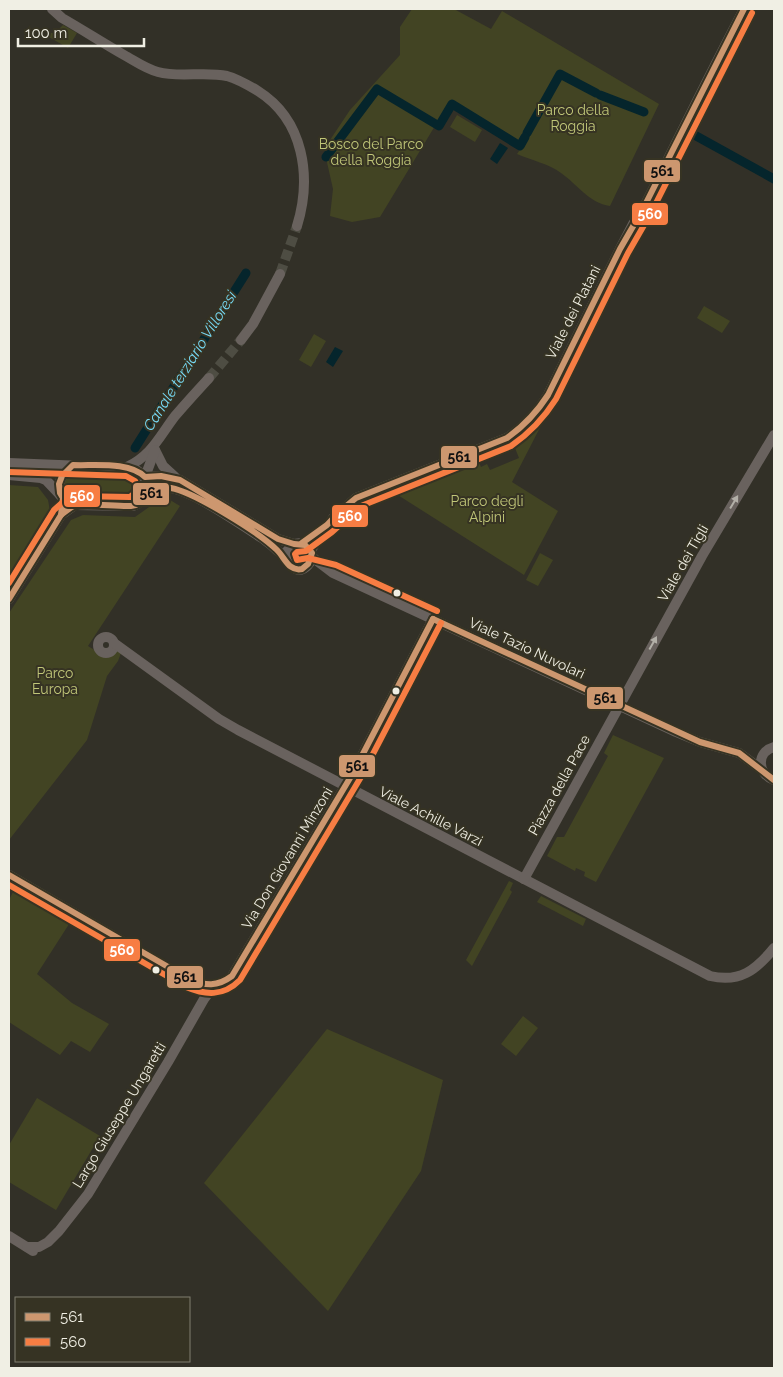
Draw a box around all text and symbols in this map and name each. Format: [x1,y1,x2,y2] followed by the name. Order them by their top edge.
[18,15,144,47] scale bar
[25,24,67,42] text: 100 m
[537,102,609,134] park label: Parco della Roggia
[319,136,423,168] park label: Bosco del Parco della Roggia
[643,159,681,183] line badge: 561
[650,163,674,179] text: 561
[631,202,669,226] line badge: 560
[638,206,662,222] text: 560
[542,262,604,362] street label: Viale dei Platani
[140,287,241,434] water label: Canale terziario Villoresi
[440,445,478,469] line badge: 561
[447,449,471,465] text: 561
[132,482,170,506] line badge: 561
[63,484,101,508] line badge: 560
[139,485,163,501] text: 561
[70,488,94,504] text: 560
[451,493,523,525] park label: Parco degli Alpini
[730,496,739,509] one-way arrow
[331,504,369,528] line badge: 560
[338,508,362,524] text: 560
[655,522,711,604] street label: Viale dei Tigli
[392,588,402,598] unlabelled marker
[467,614,587,682] street label: Viale Tazio Nuvolari
[649,637,658,650] one-way arrow
[32,665,78,697] park label: Parco Europa
[391,686,401,696] unlabelled marker
[586,686,624,710] line badge: 561
[593,690,617,706] text: 561
[525,732,593,838] street label: Piazza della Pace
[338,754,376,778] line badge: 561
[345,758,369,774] text: 561
[377,783,485,849] street label: Viale Achille Varzi
[238,784,336,932] street label: Via Don Giovanni Minzoni
[103,938,141,962] line badge: 560
[110,942,134,958] text: 560
[151,965,161,975] unlabelled marker
[166,965,204,989] line badge: 561
[173,969,197,985] text: 561
[69,1039,169,1191] street label: Largo Giuseppe Ungaretti
[15,1297,190,1362] legend
[60,1308,84,1326] text: 561
[60,1333,86,1351] text: 560

